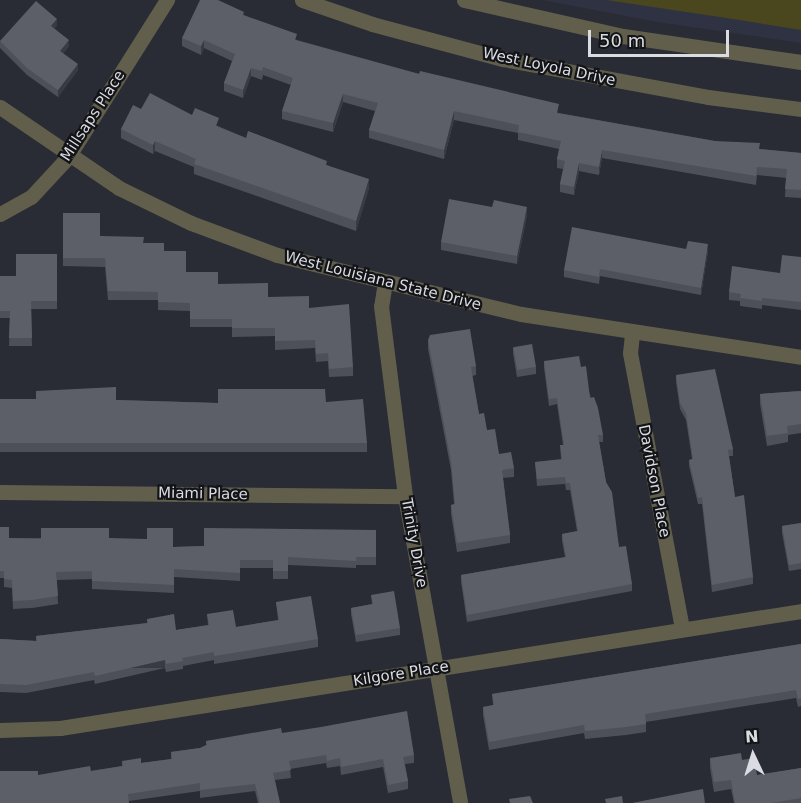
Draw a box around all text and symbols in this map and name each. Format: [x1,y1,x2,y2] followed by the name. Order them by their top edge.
[591,18,732,56] scale bar
[599,30,645,51] text: 50 m
[481,44,617,90] street label: West Loyola Drive
[57,67,129,165] street label: Millsaps Place
[283,248,483,314] street label: West Louisiana State Drive
[634,423,674,539] street label: Davidson Place
[158,484,248,504] street label: Miami Place
[397,497,431,589] street label: Trinity Drive
[352,658,450,690] street label: Kilgore Place
[723,725,783,785] north arrow
[744,727,759,746] text: N

